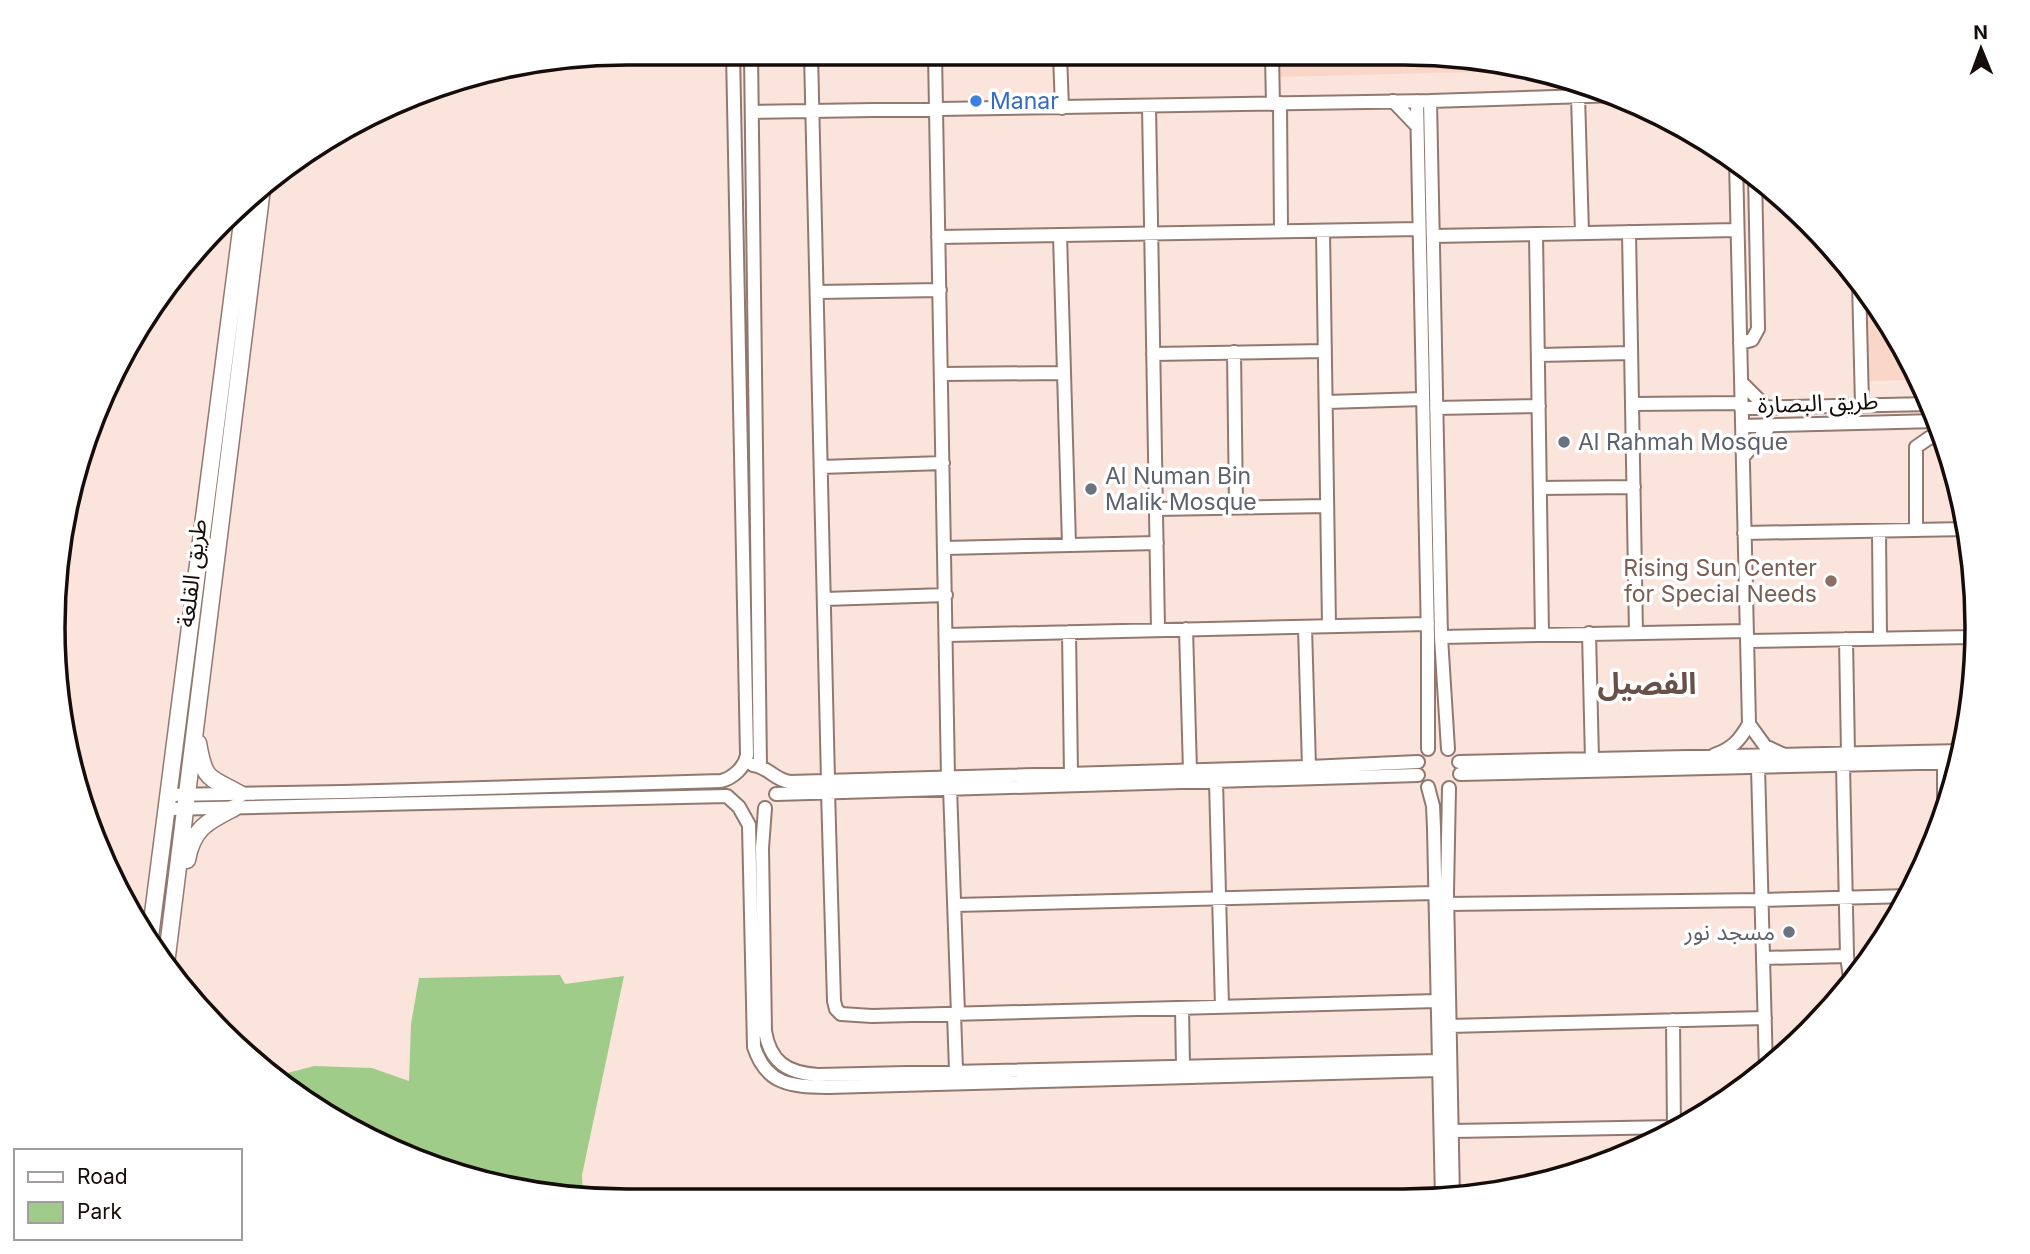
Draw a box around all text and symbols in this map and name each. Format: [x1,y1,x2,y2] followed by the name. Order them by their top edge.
[1946,14,2016,84] north arrow
[1973,21,1988,44] text: N
[990,87,1059,115] place label: Manar
[968,93,984,109] marker: Manar
[1757,387,1879,419] street label: طريق البصارة
[1578,428,1788,456] place label: Al Rahmah Mosque
[1556,434,1572,450] marker: Al Rahmah Mosque
[1105,462,1257,516] place label: Al Numan Bin Malik Mosque
[1083,481,1099,497] marker: Al Numan Bin Malik Mosque
[171,517,213,629] street label: طريق القلعة
[1623,554,1817,608] place label: Rising Sun Center for Special Needs
[1823,573,1839,589] marker: Rising Sun Center for Special Needs
[1597,665,1697,701] district label: الفصيل
[1684,918,1775,946] place label: مسجد نور
[1781,924,1797,940] marker: مسجد نور
[14,1149,242,1240] legend
[77,1164,128,1189] text: Road
[77,1199,122,1224] text: Park

